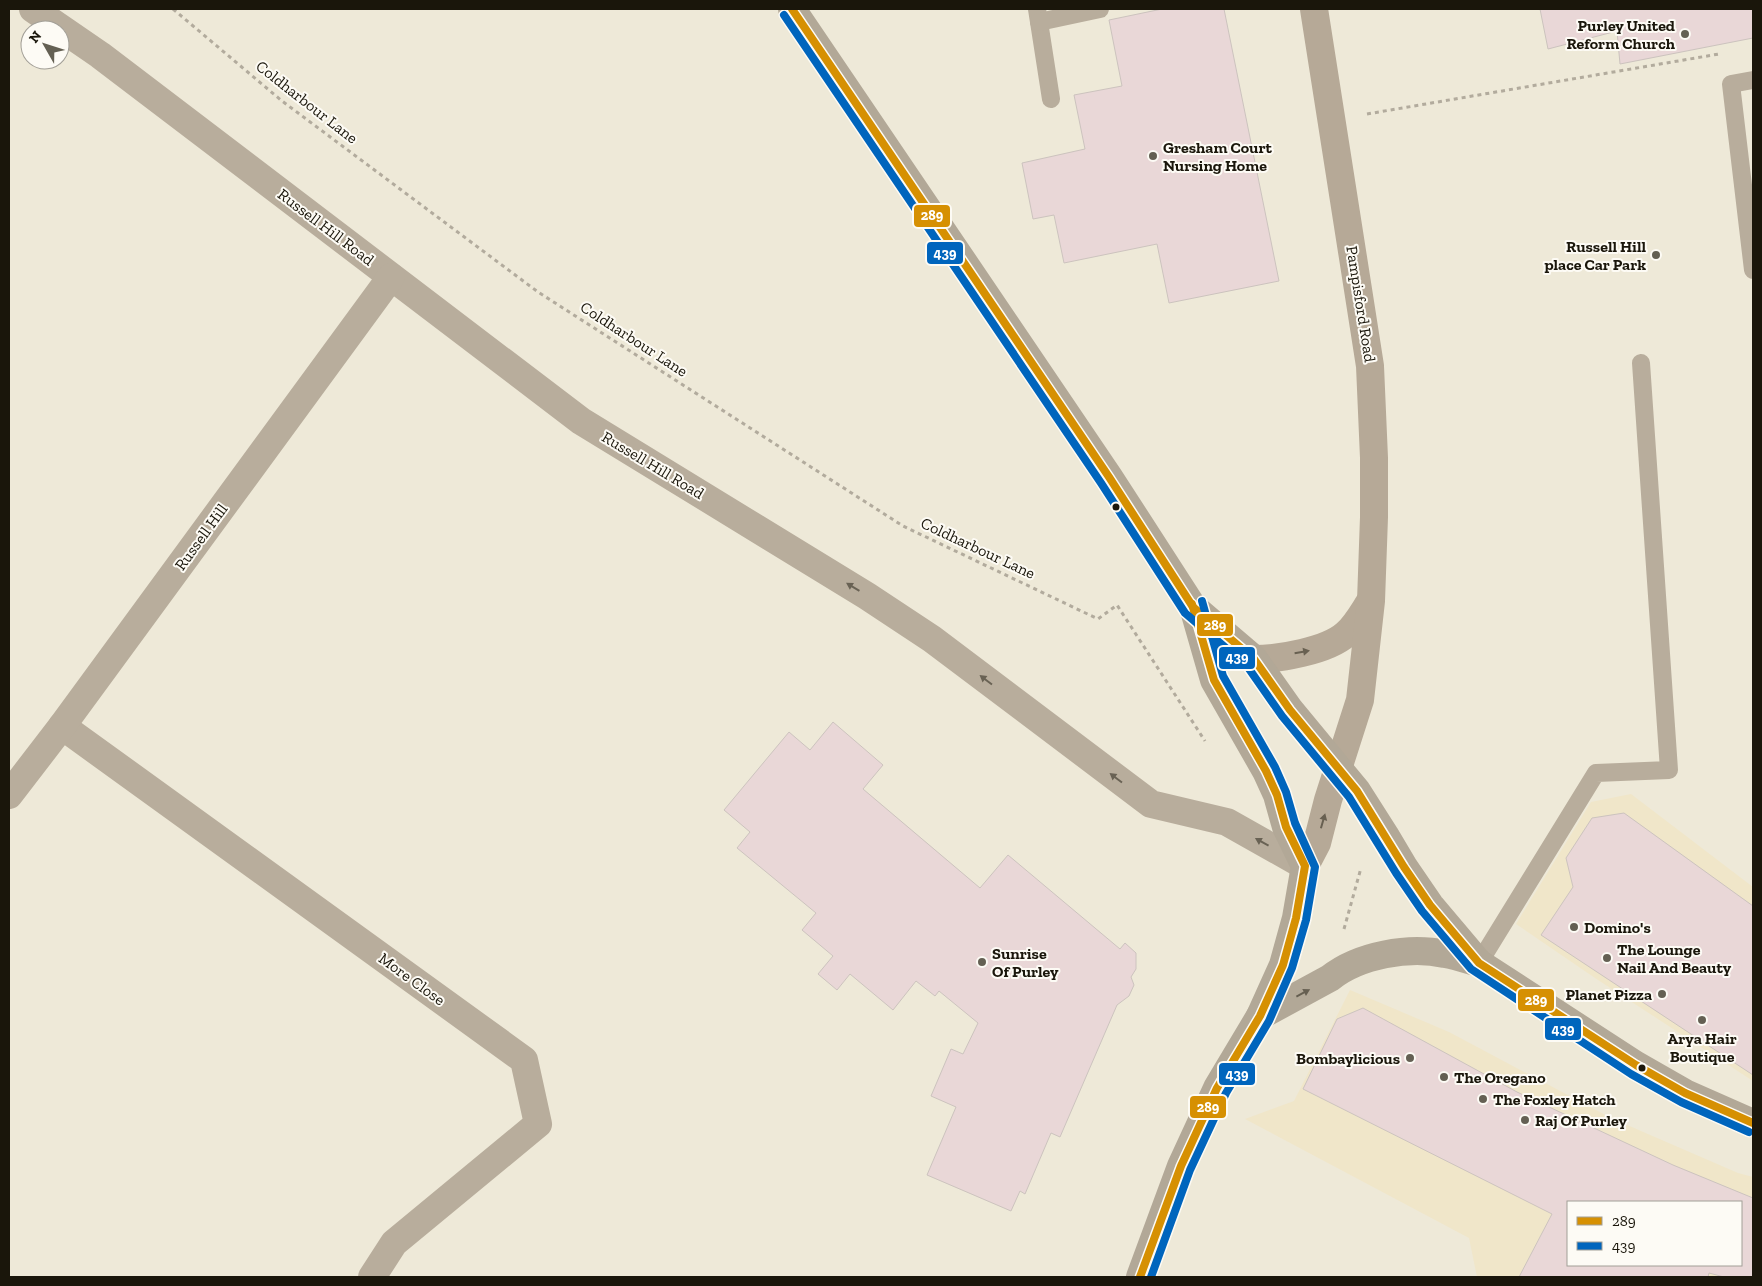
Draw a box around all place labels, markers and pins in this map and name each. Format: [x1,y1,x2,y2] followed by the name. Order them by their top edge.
[1567,16,1676,53] place label: Purley United Reform Church
[1679,28,1691,40] marker: Purley United Reform Church
[1163,138,1273,175] place label: Gresham Court Nursing Home
[1147,150,1159,162] marker: Gresham Court Nursing Home
[1544,237,1646,274] place label: Russell Hill place Car Park
[1650,249,1662,261] marker: Russell Hill place Car Park
[1111,502,1121,512] unlabelled marker
[1584,918,1651,937] place label: Domino's
[1568,921,1580,933] marker: Domino's
[1617,940,1732,977] place label: The Lounge Nail And Beauty
[992,944,1059,981] place label: Sunrise Of Purley
[1601,952,1613,964] marker: The Lounge Nail And Beauty
[976,956,988,968] marker: Sunrise Of Purley
[1565,985,1652,1004] place label: Planet Pizza
[1656,988,1668,1000] marker: Planet Pizza
[1696,1014,1708,1026] marker: Arya Hair Boutique
[1667,1029,1737,1066] place label: Arya Hair Boutique
[1296,1049,1400,1068] place label: Bombaylicious
[1404,1052,1416,1064] marker: Bombaylicious
[1637,1063,1647,1073] unlabelled marker
[1454,1068,1546,1087] place label: The Oregano
[1438,1071,1450,1083] marker: The Oregano
[1493,1090,1616,1109] place label: The Foxley Hatch
[1477,1093,1489,1105] marker: The Foxley Hatch
[1535,1111,1627,1130] place label: Raj Of Purley
[1519,1114,1531,1126] marker: Raj Of Purley

